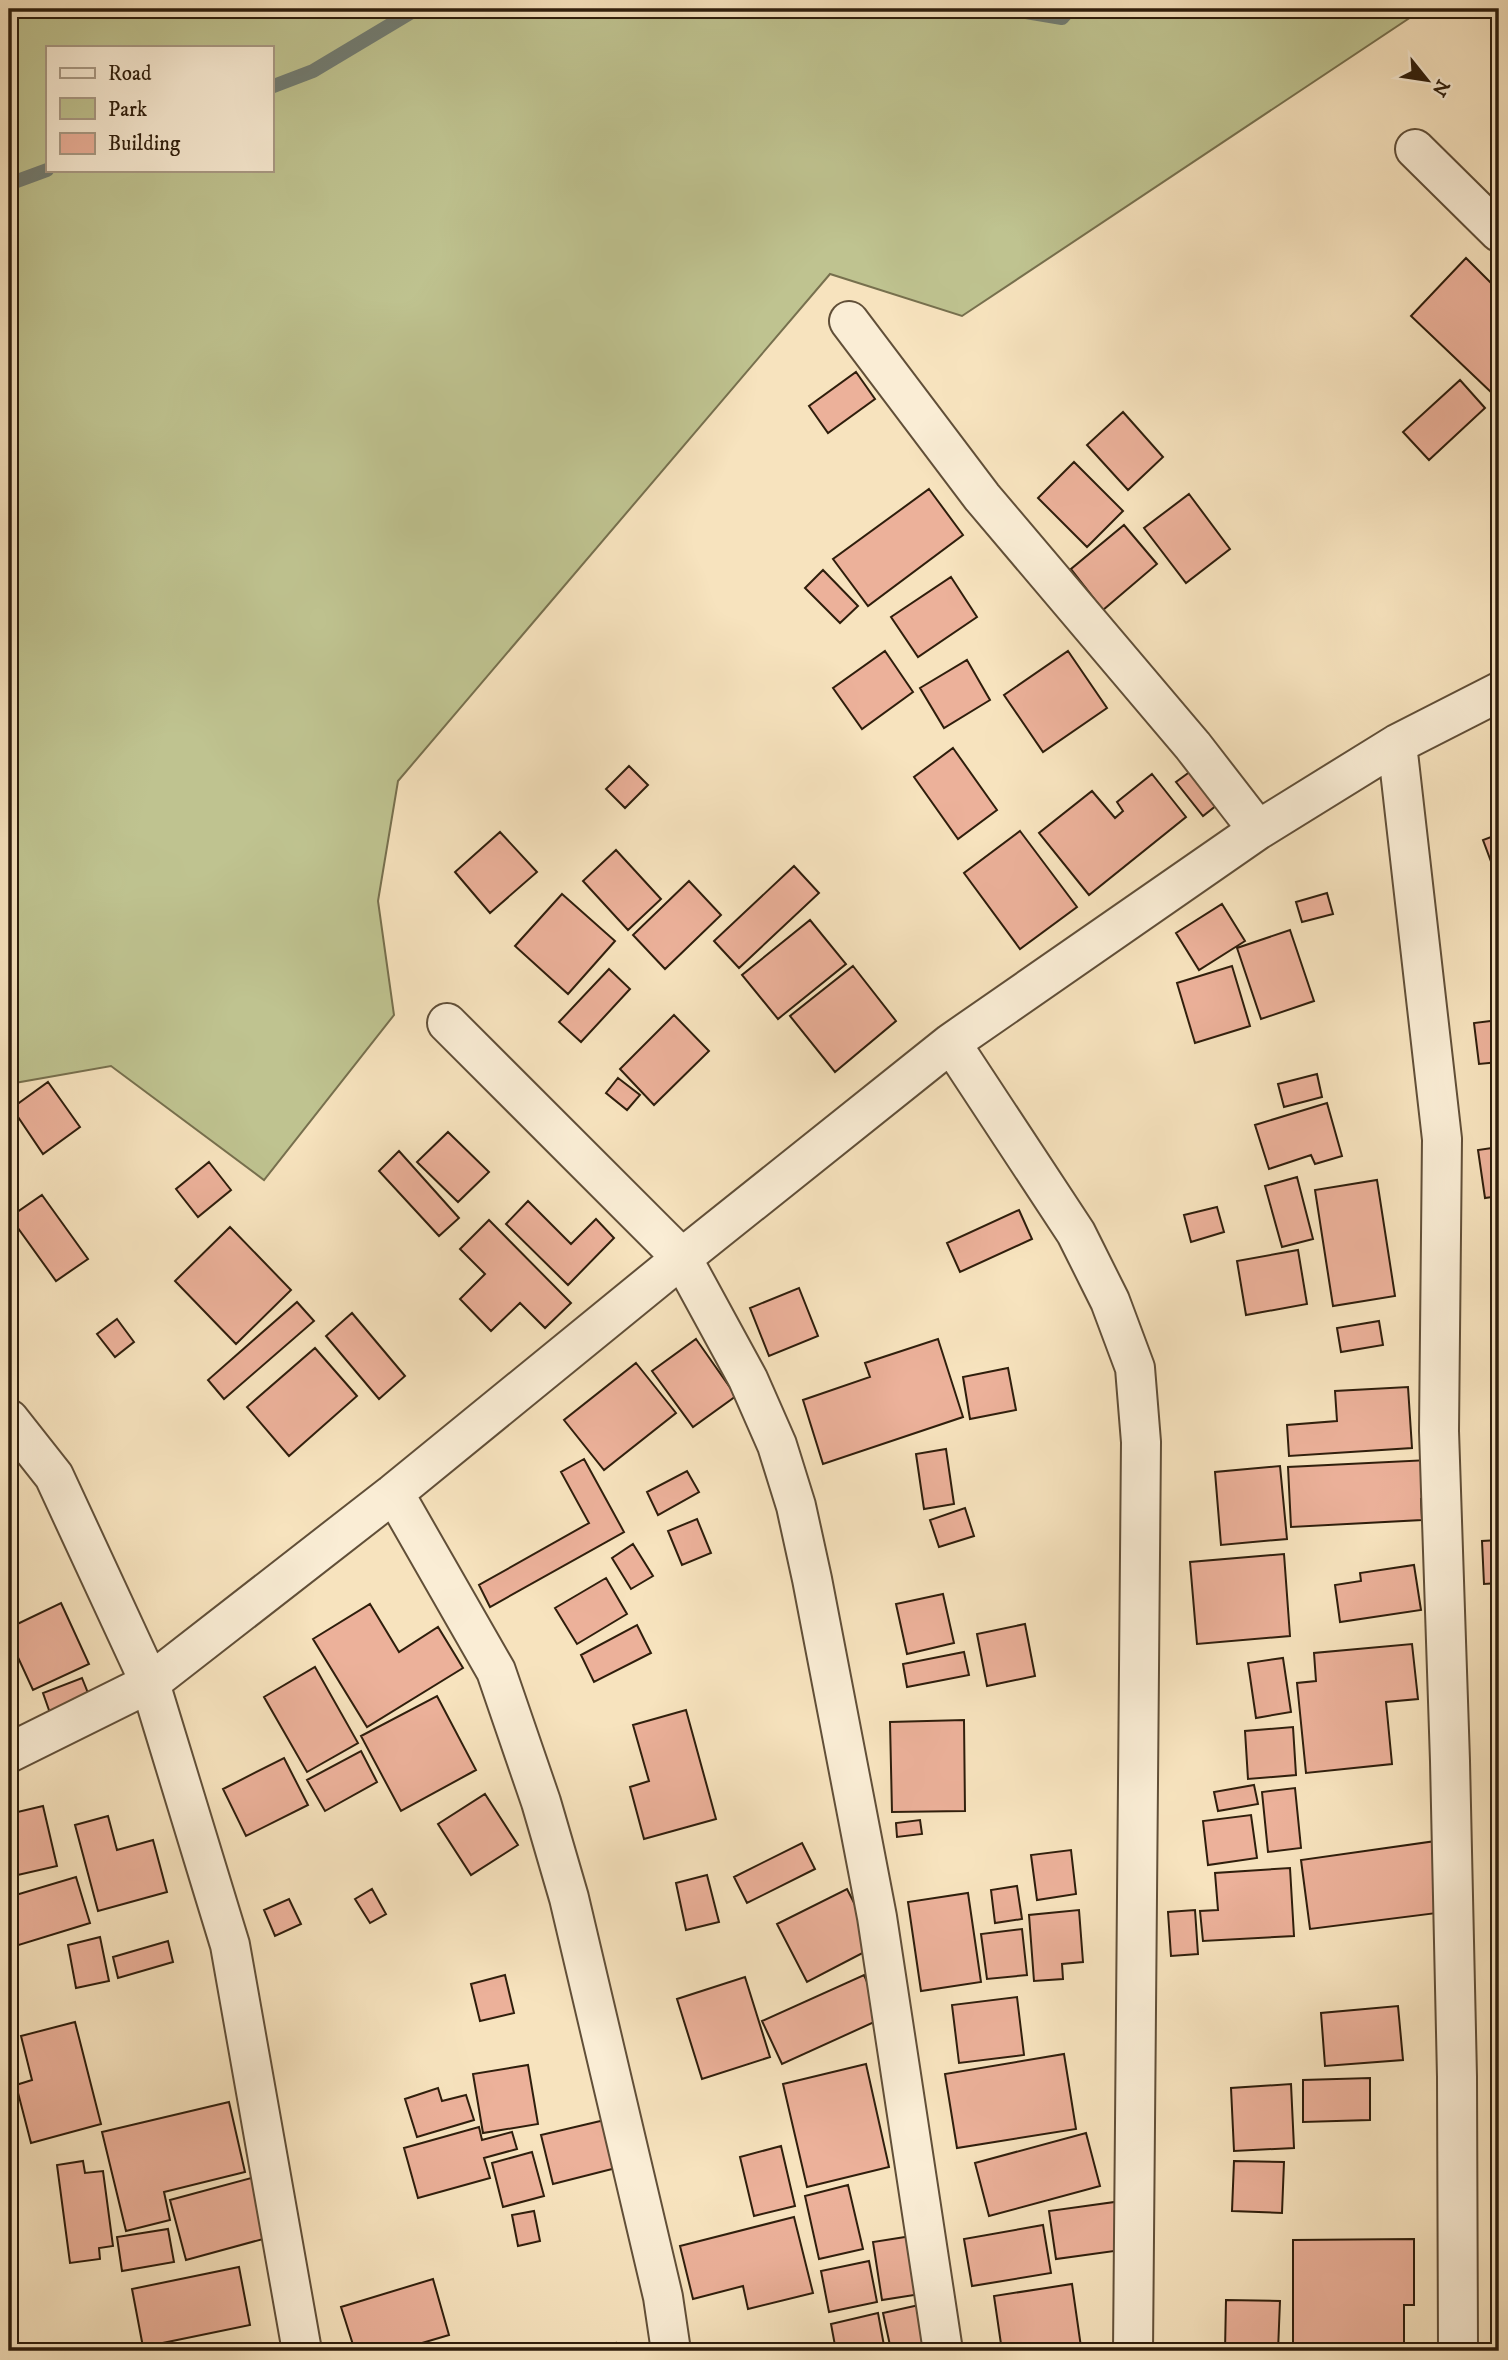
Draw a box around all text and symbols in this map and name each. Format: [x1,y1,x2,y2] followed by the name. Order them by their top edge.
[46,46,273,172] legend
[1392,46,1462,116] north arrow
[108,61,152,87] text: Road
[1426,75,1454,101] text: N
[108,97,148,123] text: Park
[108,131,181,157] text: Building

